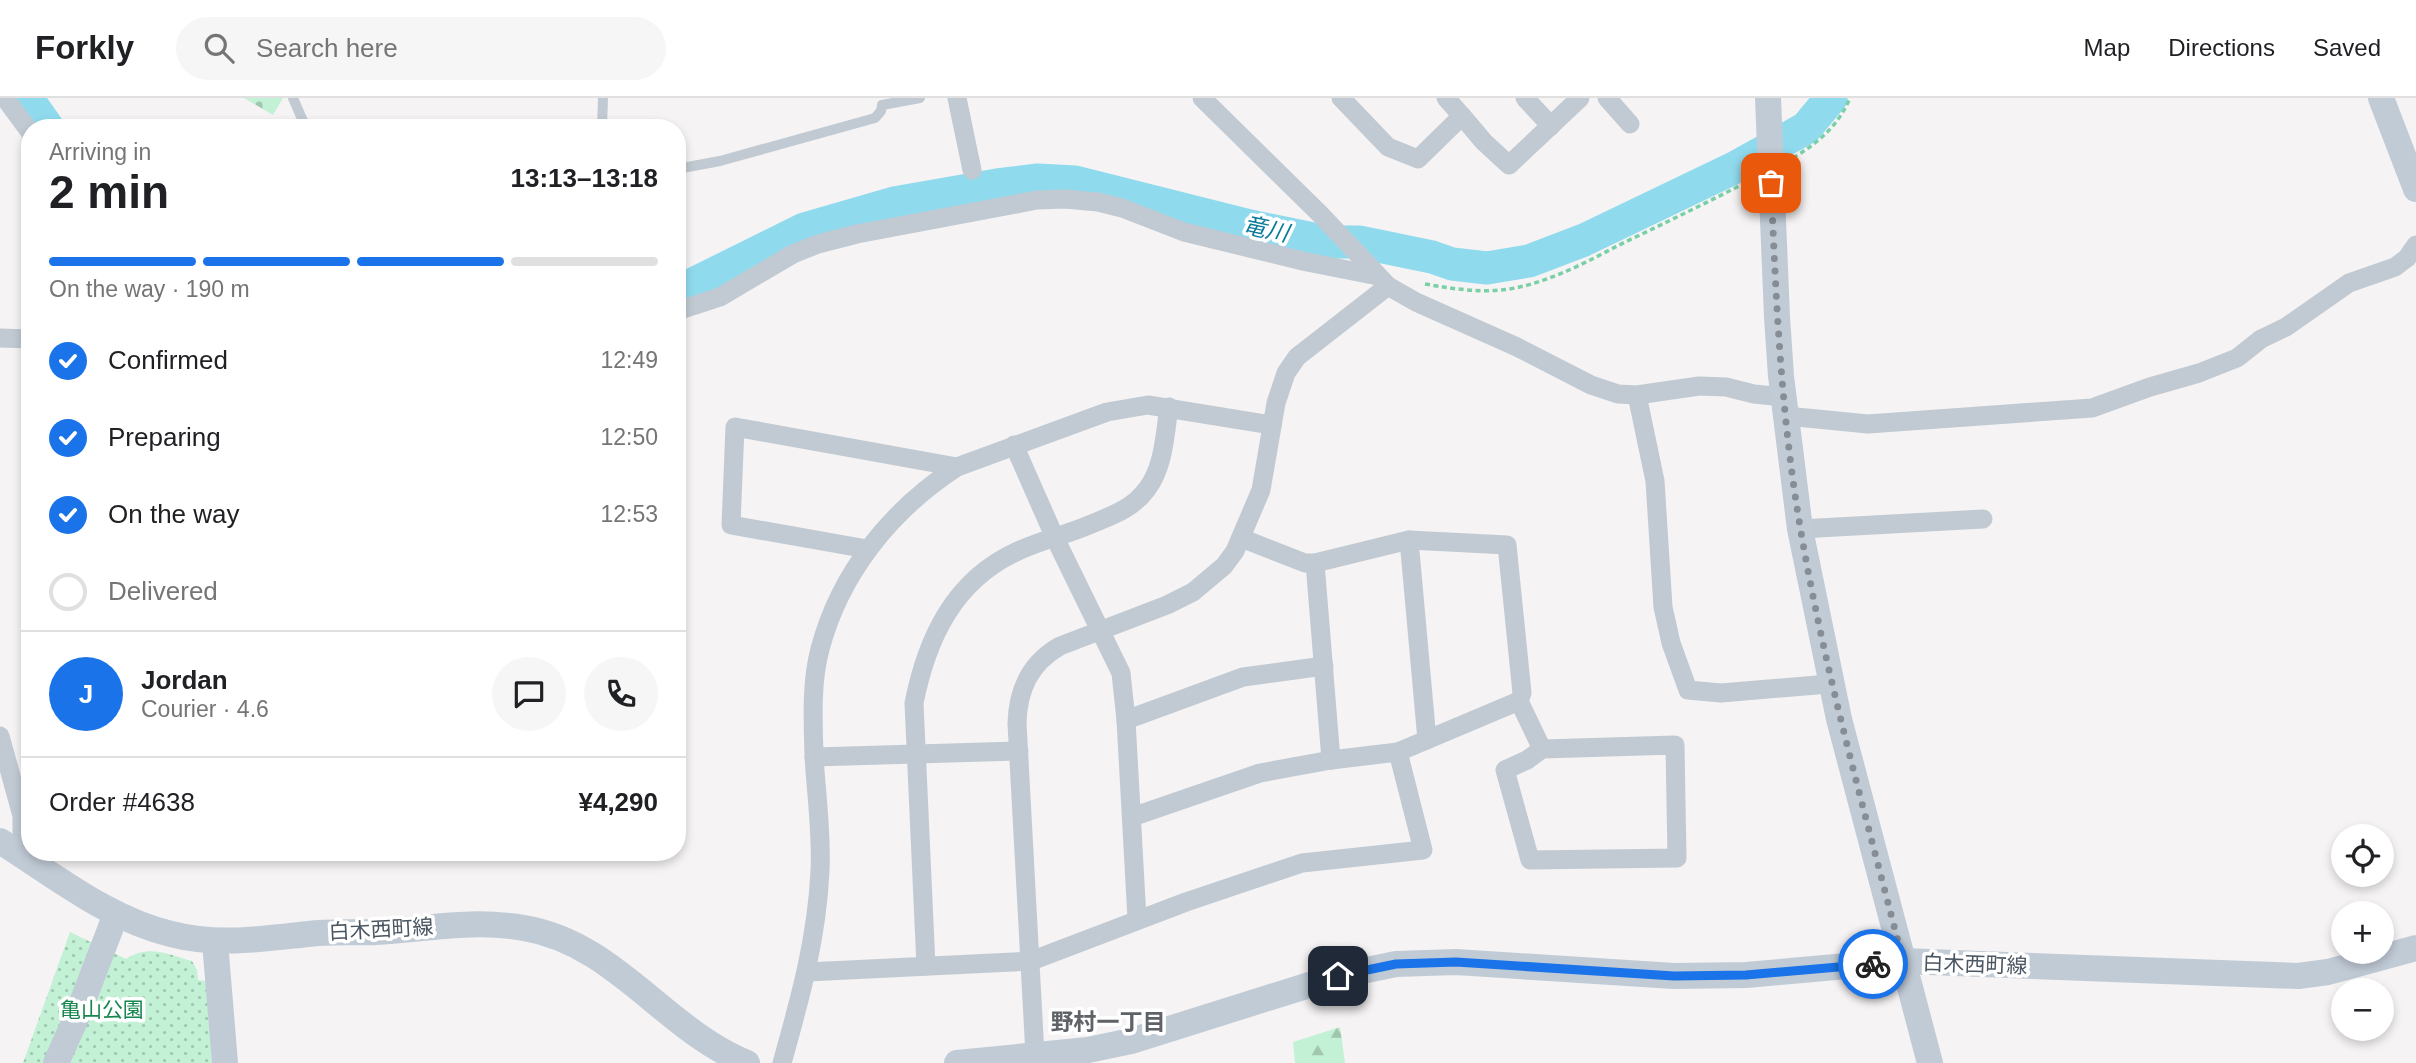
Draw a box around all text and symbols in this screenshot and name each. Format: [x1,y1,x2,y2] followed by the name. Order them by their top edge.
[176,17,666,80] search box
[35,29,134,66] text: Forkly
[200,29,238,67] icon: search
[256,33,398,63] text: Search here
[2084,34,2130,61] text: Map
[2168,34,2275,61] text: Directions
[2313,34,2381,61] text: Saved
[49,139,151,165] text: Arriving in
[1741,153,1801,213] pin
[511,163,658,193] text: 13:13–13:18
[1752,164,1790,202] icon: bag
[49,166,169,218] text: 2 min
[1241,212,1294,247] water label: 竜川
[49,276,250,302] text: On the way · 190 m
[49,342,87,380] icon: check
[108,345,228,375] text: Confirmed
[600,347,658,373] text: 12:49
[49,419,87,457] icon: check
[108,422,221,452] text: Preparing
[600,424,658,450] text: 12:50
[49,496,87,534] icon: check
[108,499,240,529] text: On the way
[600,501,658,527] text: 12:53
[108,576,218,606] text: Delivered
[492,657,566,731] button: chat
[584,657,658,731] button: phone
[141,665,228,695] text: Jordan
[79,679,93,709] text: J
[141,696,269,722] text: Courier · 4.6
[49,787,195,817] text: Order #4638
[578,787,658,817] text: ¥4,290
[2331,824,2394,1041] map controls
[2331,824,2394,887] button: locate
[2331,901,2394,964] button: +
[328,915,434,943] street label: 白木西町線
[1838,929,1908,999] courier
[1854,945,1892,983] icon: bike
[1308,946,1368,1006] pin
[1922,951,2028,977] street label: 白木西町線
[1319,957,1357,995] icon: home
[2331,978,2394,1041] button: −
[60,998,144,1021] park label: 亀山公園
[1051,1009,1166,1035] district label: 野村一丁目

